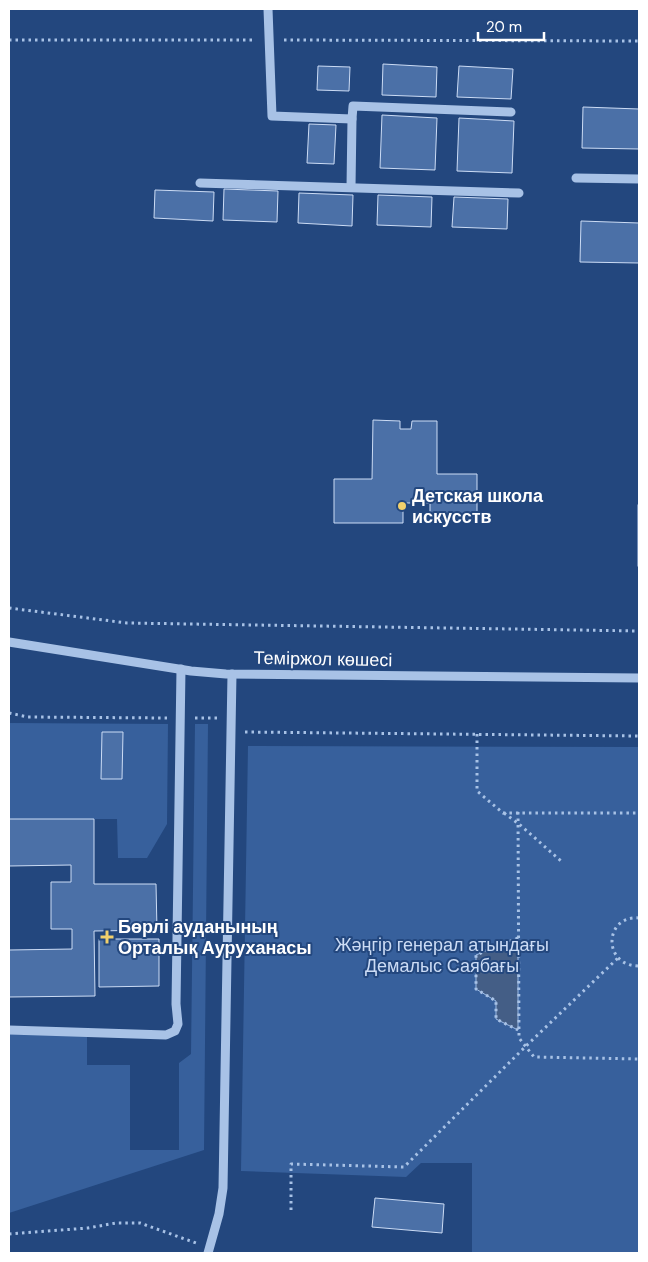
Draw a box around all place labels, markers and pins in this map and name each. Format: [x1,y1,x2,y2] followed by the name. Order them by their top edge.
[412,484,544,529] place label: Детская школа искусств
[396,500,408,512] marker: Детская школа искусств
[118,915,312,960] place label: Бөрлі ауданының Орталық Ауруханасы
[100,930,114,944] marker: Бөрлі ауданының Орталық Ауруханасы

